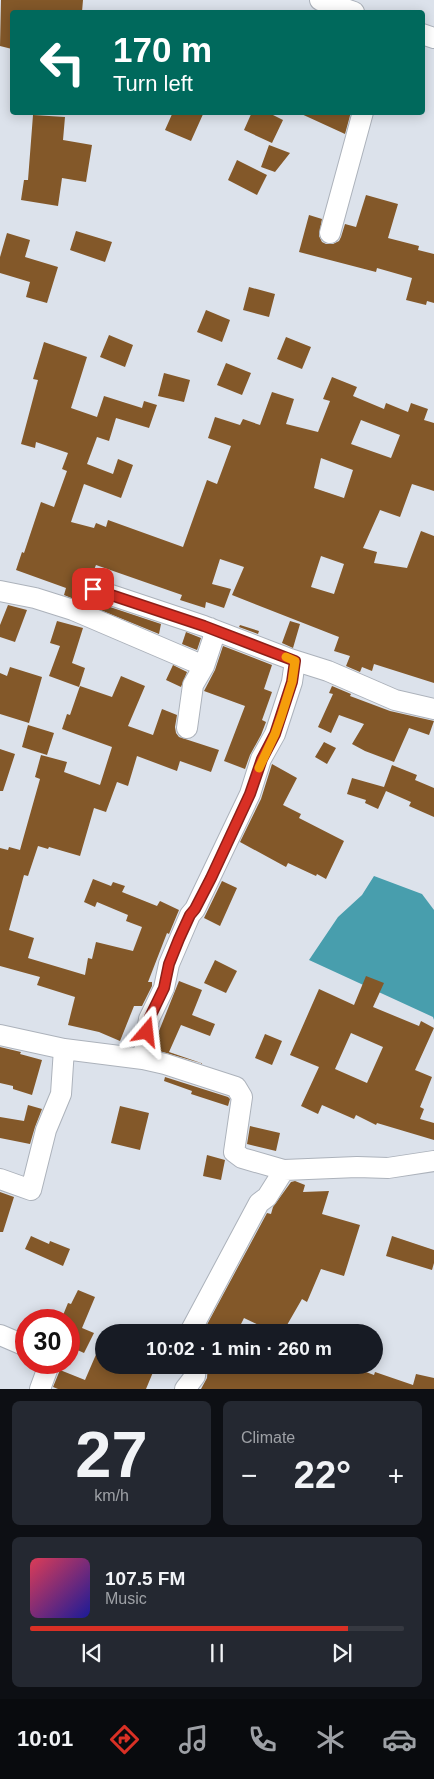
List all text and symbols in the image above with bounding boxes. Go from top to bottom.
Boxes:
icon: left [30,30,95,95]
text: 170 m [113,30,212,69]
text: Turn left [113,71,193,96]
pin [72,568,114,610]
icon: arrive [79,575,107,603]
position arrow [120,1005,172,1057]
speed limit sign: 30 [15,1309,80,1374]
text: 10:02 · 1 min · 260 m [146,1338,332,1359]
text: 27 [75,1418,148,1491]
text: Climate [241,1429,295,1446]
text: 22° [294,1454,351,1496]
text: − [241,1460,257,1491]
text: + [388,1460,404,1491]
text: km/h [94,1487,129,1504]
text: 107.5 FM [105,1568,185,1589]
text: Music [105,1590,147,1607]
icon: previous [78,1639,106,1667]
icon: pause [203,1639,231,1667]
icon: next [328,1639,356,1667]
icon: directions [107,1722,142,1757]
icon: music [176,1722,211,1757]
icon: phone [245,1722,280,1757]
icon: climate [313,1722,348,1757]
icon: car [382,1722,417,1757]
text: 10:01 [17,1726,73,1751]

